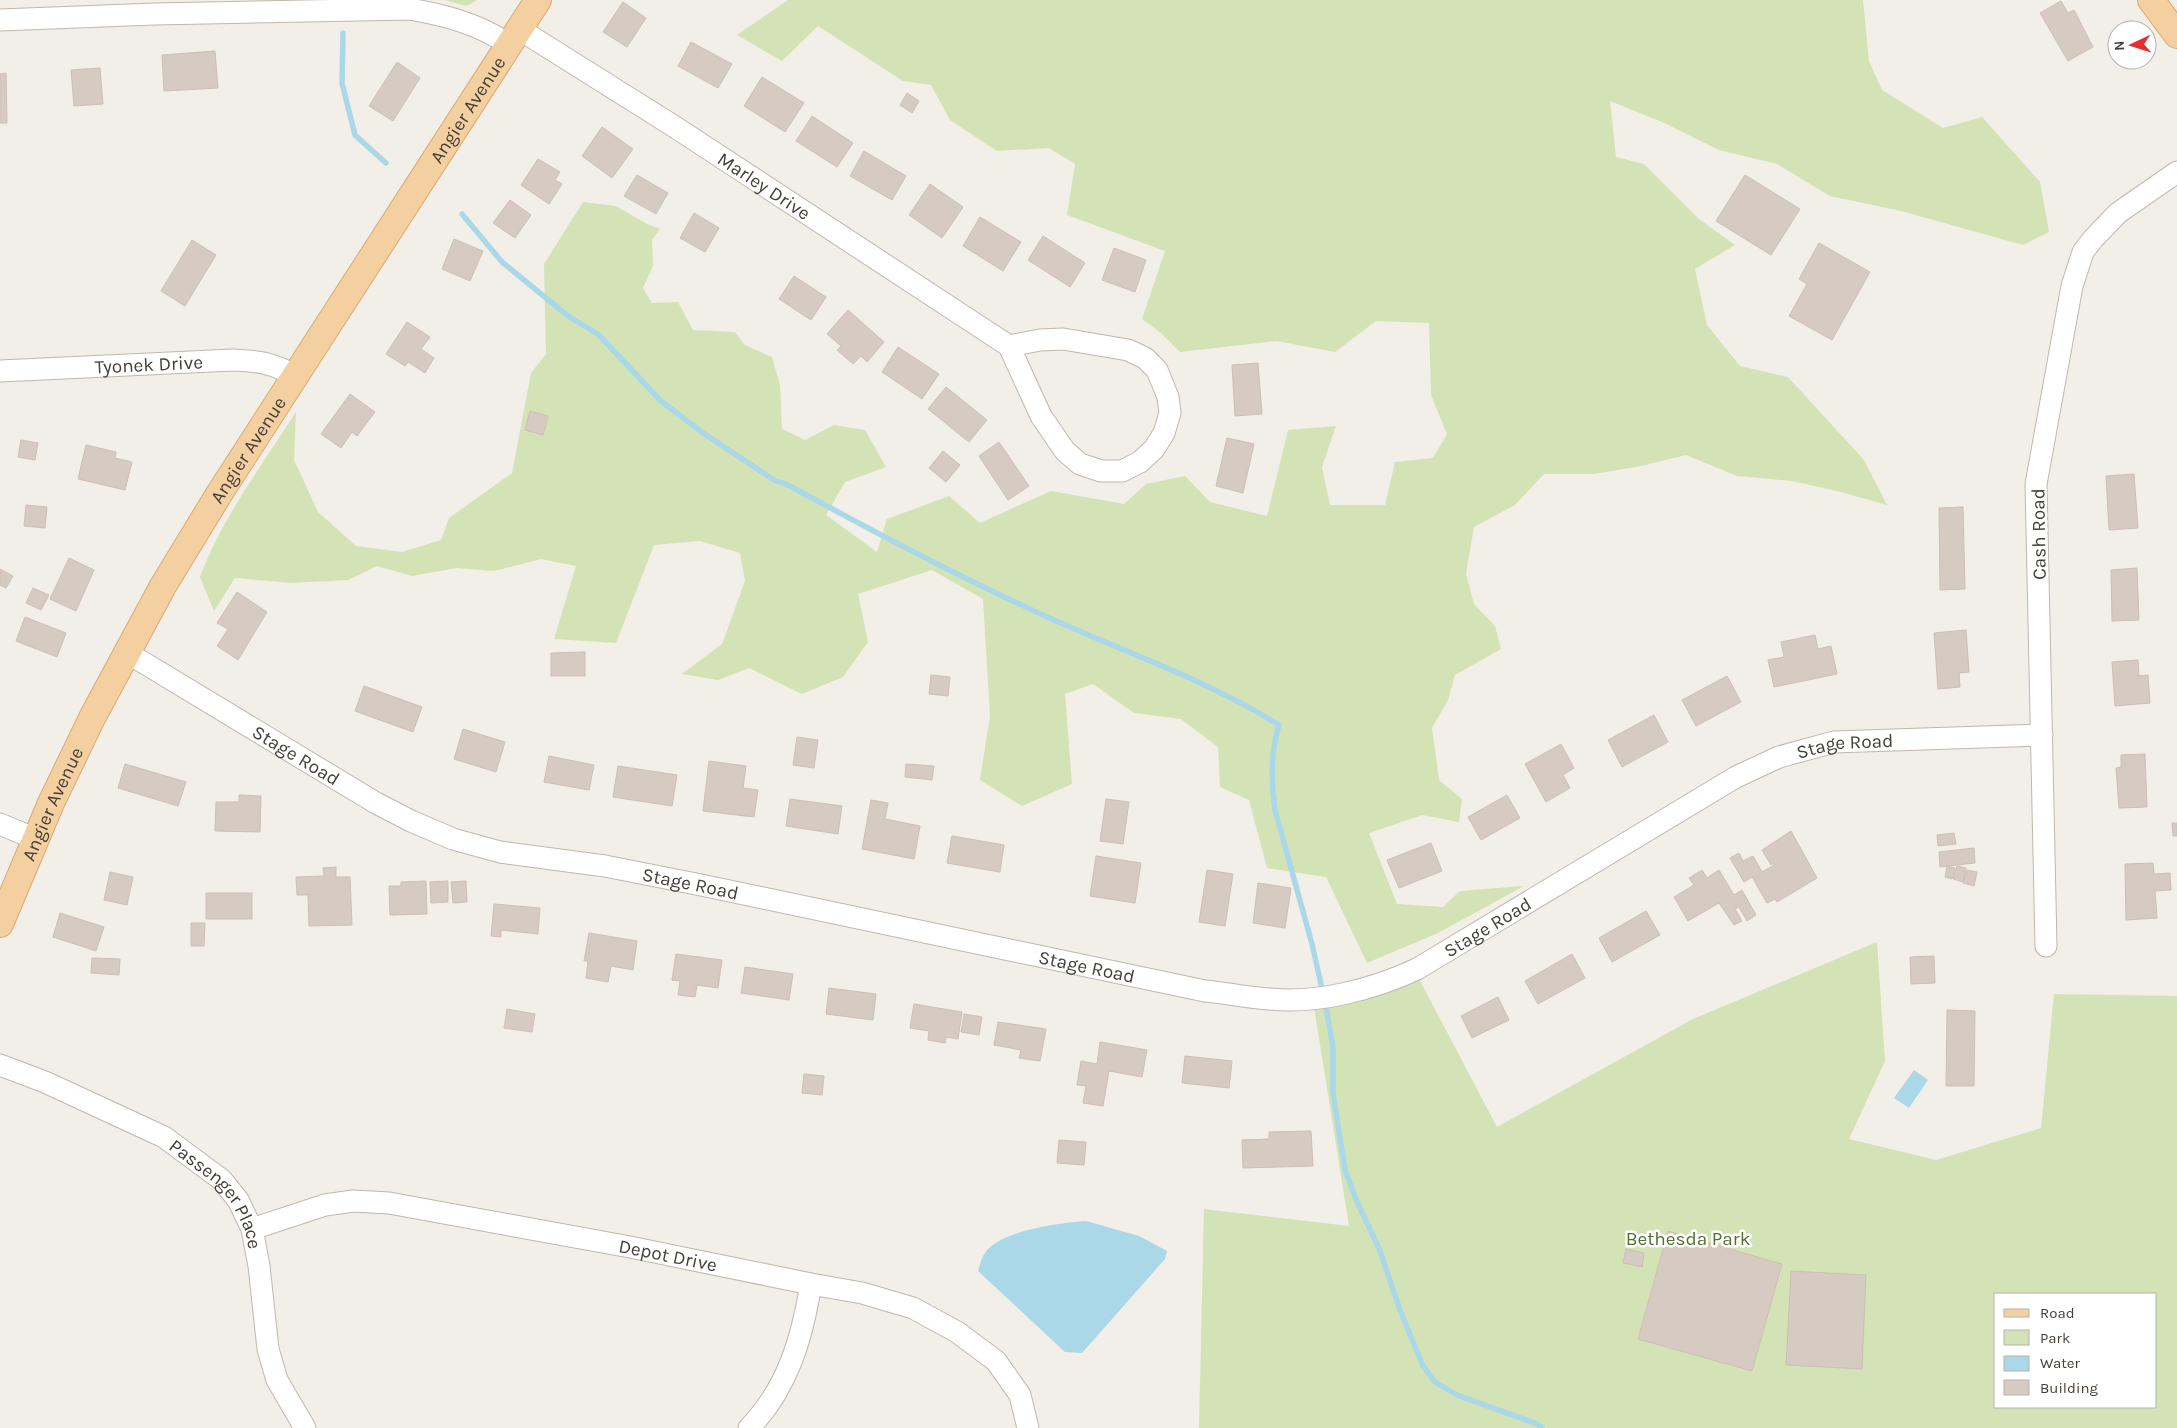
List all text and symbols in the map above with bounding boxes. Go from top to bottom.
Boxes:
north arrow [2107,20,2157,70]
text: N [2111,40,2128,51]
street label: Angier Avenue [426,53,511,167]
street label: Marley Drive [713,148,814,225]
street label: Tyonek Drive [94,351,203,379]
street label: Angier Avenue [206,393,291,508]
street label: Cash Road [2027,488,2051,580]
street label: Stage Road [248,721,343,790]
street label: Stage Road [1794,730,1894,764]
street label: Angier Avenue [18,744,88,864]
street label: Stage Road [640,864,741,905]
street label: Stage Road [1440,893,1535,962]
street label: Stage Road [1037,946,1137,988]
street label: Passenger Place [165,1135,266,1251]
park label: Bethesda Park [1626,1228,1751,1250]
street label: Depot Drive [617,1235,719,1277]
legend [1994,1293,2157,1408]
text: Road [2040,1304,2075,1322]
text: Park [2040,1329,2070,1347]
text: Water [2040,1354,2081,1372]
text: Building [2040,1379,2098,1397]

